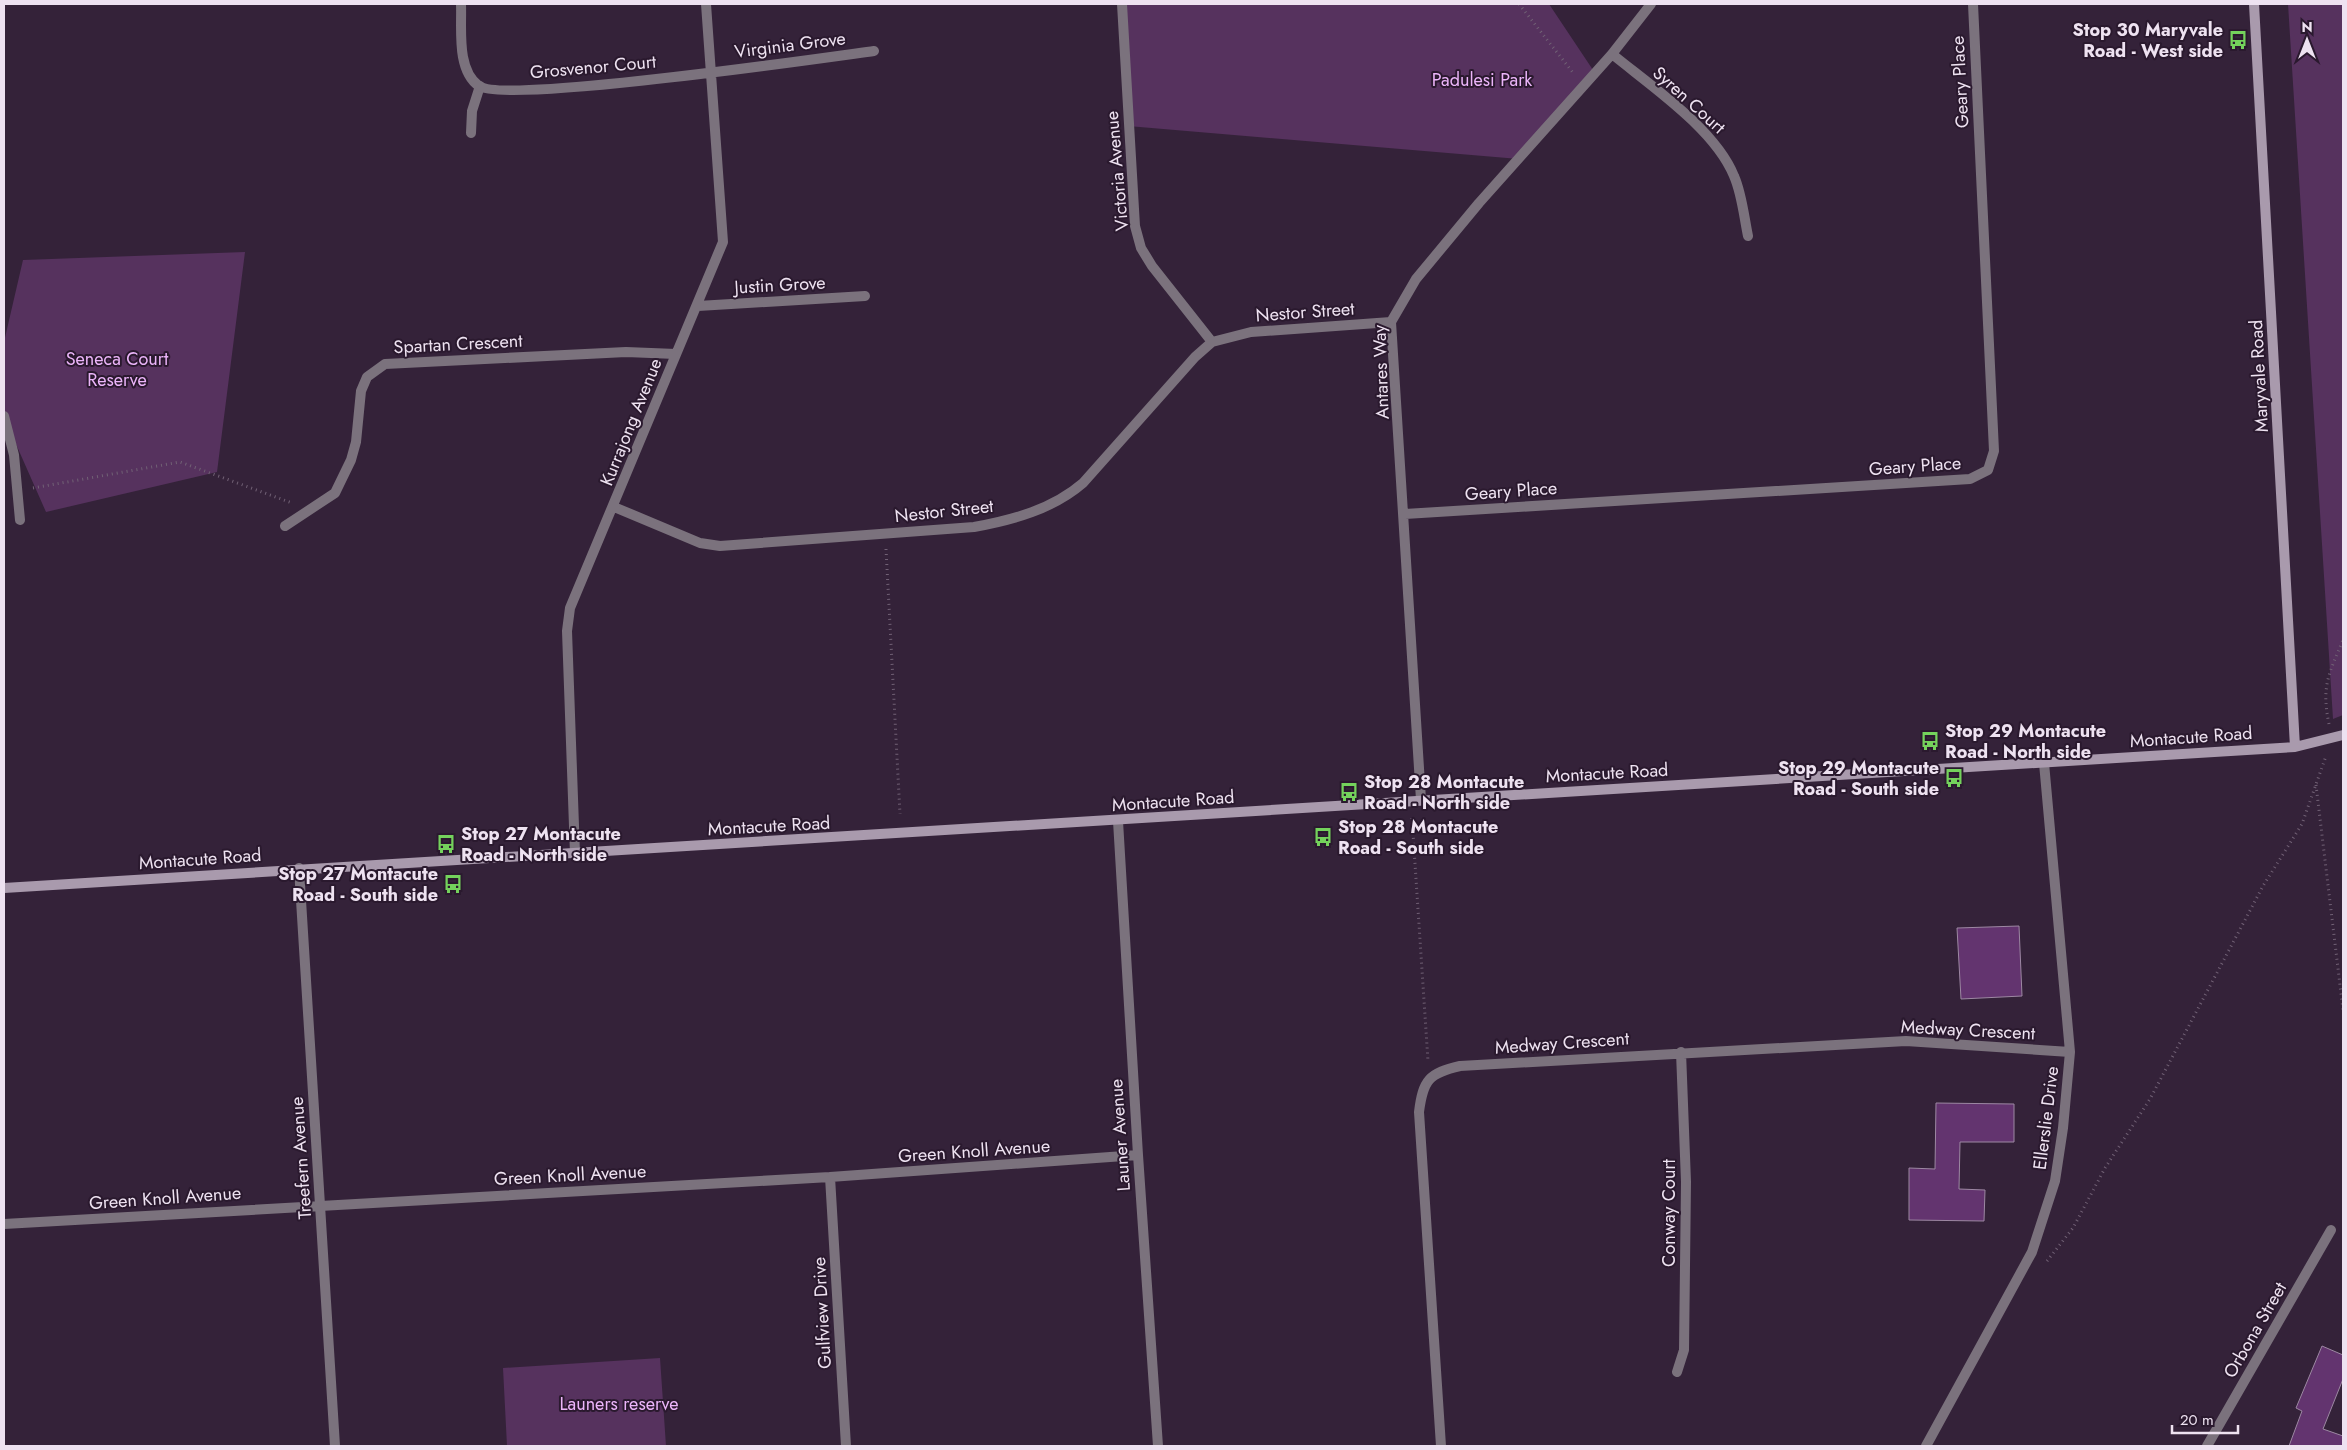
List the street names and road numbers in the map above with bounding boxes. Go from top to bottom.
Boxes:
street label: Virginia Grove [733,25,847,65]
street label: Geary Place [1945,35,1975,129]
street label: Grosvenor Court [529,48,658,85]
street label: Syren Court [1647,60,1732,140]
street label: Victoria Avenue [1099,110,1135,232]
street label: Justin Grove [732,270,826,300]
street label: Nestor Street [1255,296,1356,328]
street label: Maryvale Road [2243,319,2275,433]
street label: Antares Way [1366,324,1396,420]
street label: Spartan Crescent [393,328,524,360]
street label: Kurrajong Avenue [594,354,668,490]
street label: Geary Place [1868,450,1962,482]
street label: Geary Place [1464,475,1558,507]
street label: Nestor Street [893,493,995,529]
street label: Montacute Road [2129,720,2253,754]
street label: Montacute Road [1545,757,1669,789]
street label: Montacute Road [1111,784,1235,818]
street label: Montacute Road [707,810,831,842]
street label: Montacute Road [138,842,262,876]
street label: Medway Crescent [1900,1013,2037,1047]
street label: Medway Crescent [1494,1025,1631,1061]
street label: Ellerslie Drive [2027,1065,2065,1171]
street label: Launer Avenue [1103,1078,1137,1192]
street label: Treefern Avenue [284,1096,318,1220]
street label: Green Knoll Avenue [897,1133,1051,1169]
street label: Green Knoll Avenue [493,1158,647,1192]
street label: Conway Court [1656,1158,1682,1267]
street label: Green Knoll Avenue [88,1180,242,1216]
street label: Gulfview Drive [806,1256,838,1370]
street label: Orbona Street [2217,1277,2293,1383]

